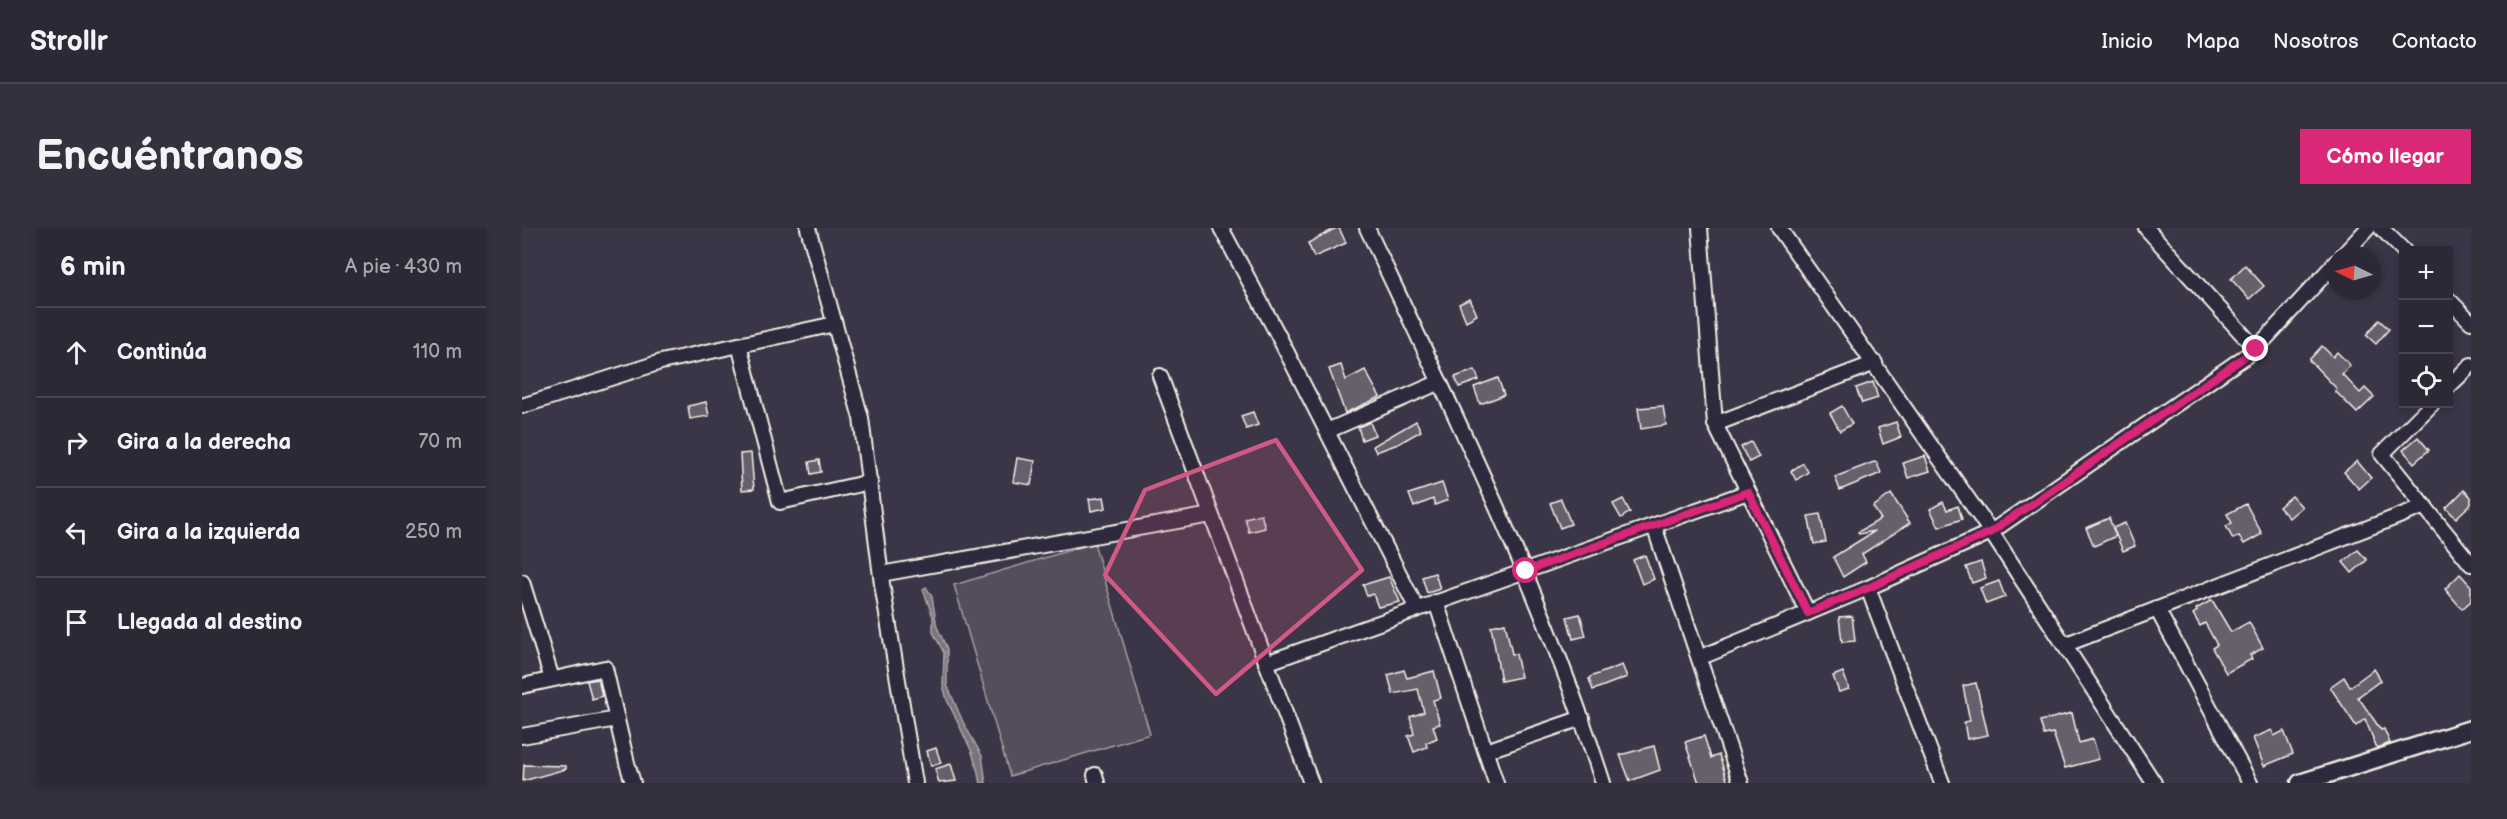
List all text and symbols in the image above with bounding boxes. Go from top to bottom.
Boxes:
text: Strollr [30,25,108,58]
text: Inicio [2102,29,2153,54]
text: Mapa [2186,29,2240,54]
text: Nosotros [2273,29,2359,54]
text: Contacto [2392,29,2477,54]
button: Cómo llegar [2300,129,2471,184]
text: Encuéntranos [36,131,304,182]
north arrow [2327,246,2381,300]
map controls [2399,246,2453,408]
button: + [2399,246,2453,300]
text: 6 min [60,252,126,283]
text: A pie · 430 m [345,255,462,279]
button: − [2399,300,2453,354]
route end [2242,335,2268,361]
icon: ahead [60,336,93,369]
text: Continúa [117,339,207,366]
text: 110 m [413,340,462,364]
button: locate [2399,354,2453,408]
icon: right [60,426,93,459]
text: Gira a la derecha [117,429,291,456]
text: 70 m [418,430,462,454]
icon: left [60,516,93,549]
text: Gira a la izquierda [117,519,301,546]
text: 250 m [405,520,462,544]
route start [1512,557,1538,583]
icon: arrive [60,606,93,639]
text: Llegada al destino [117,609,302,636]

